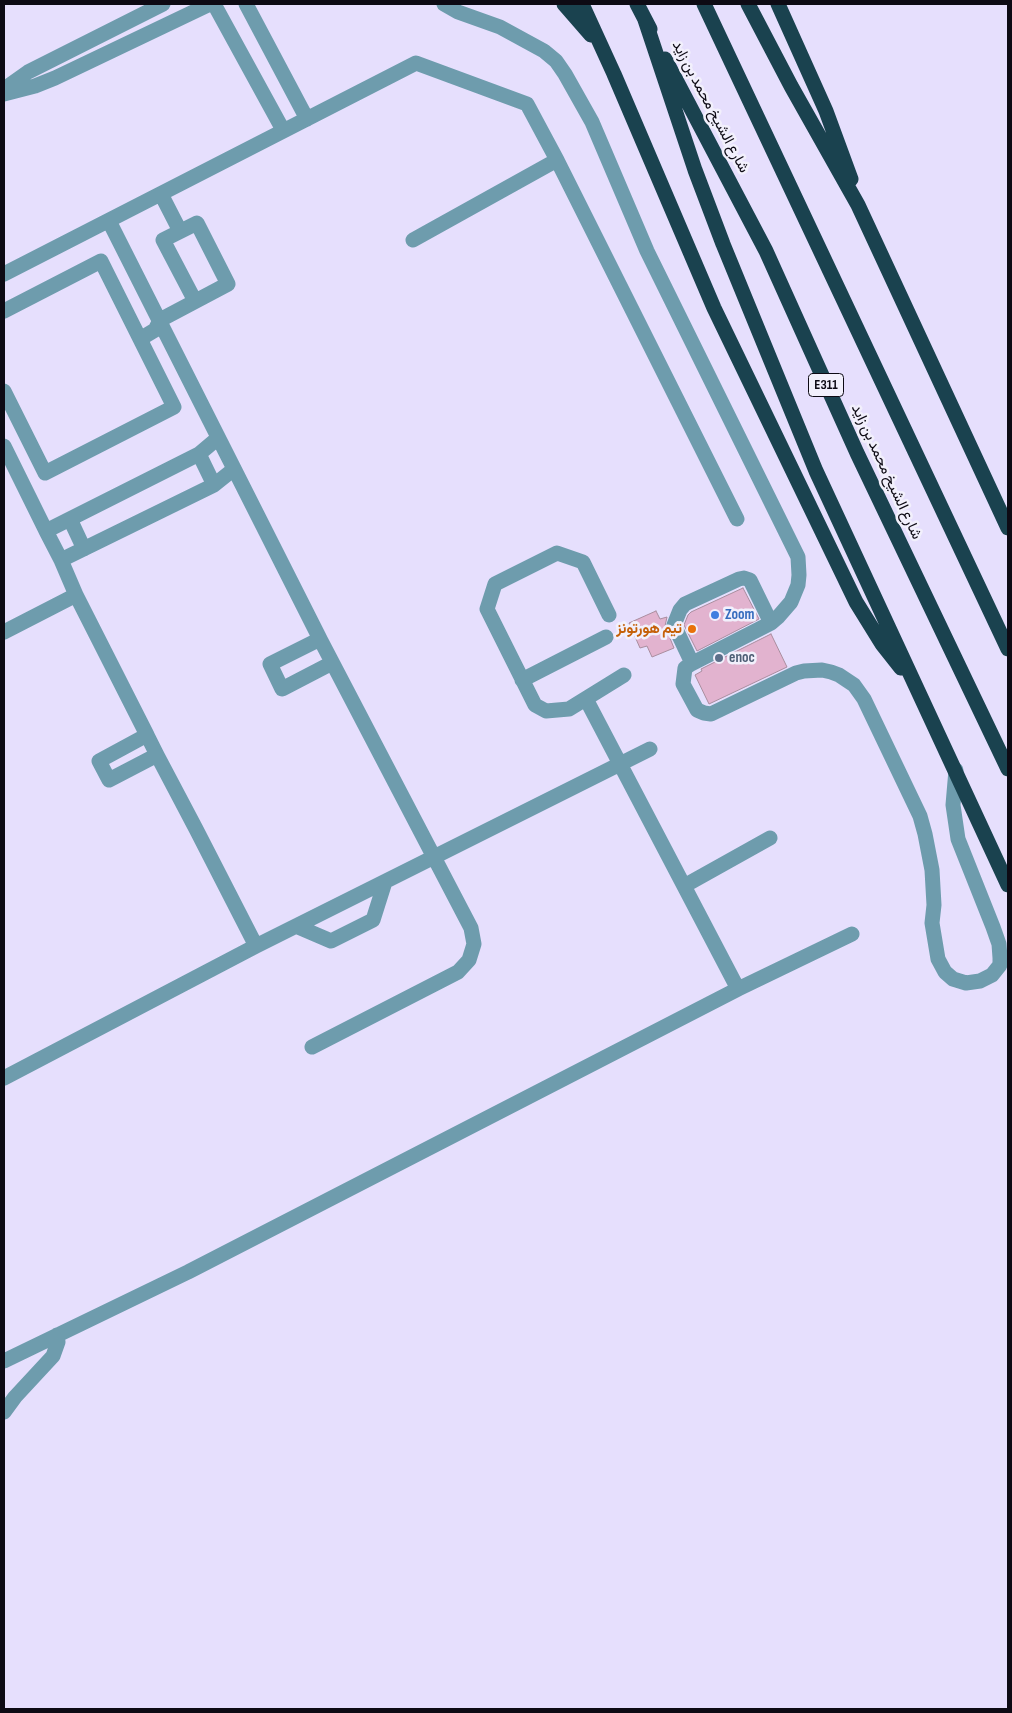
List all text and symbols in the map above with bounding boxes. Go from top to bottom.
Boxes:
street label: شارع الشيخ محمد بن زايد [668,38,752,176]
road number: E311 [808,374,844,396]
street label: شارع الشيخ محمد بن زايد [847,402,925,542]
place label: Zoom [725,606,754,624]
marker: Zoom [709,609,721,621]
place label: تيم هورتونز [616,620,682,638]
marker: تيم هورتونز [686,623,698,635]
place label: enoc [729,649,755,667]
marker: enoc [713,652,725,664]

